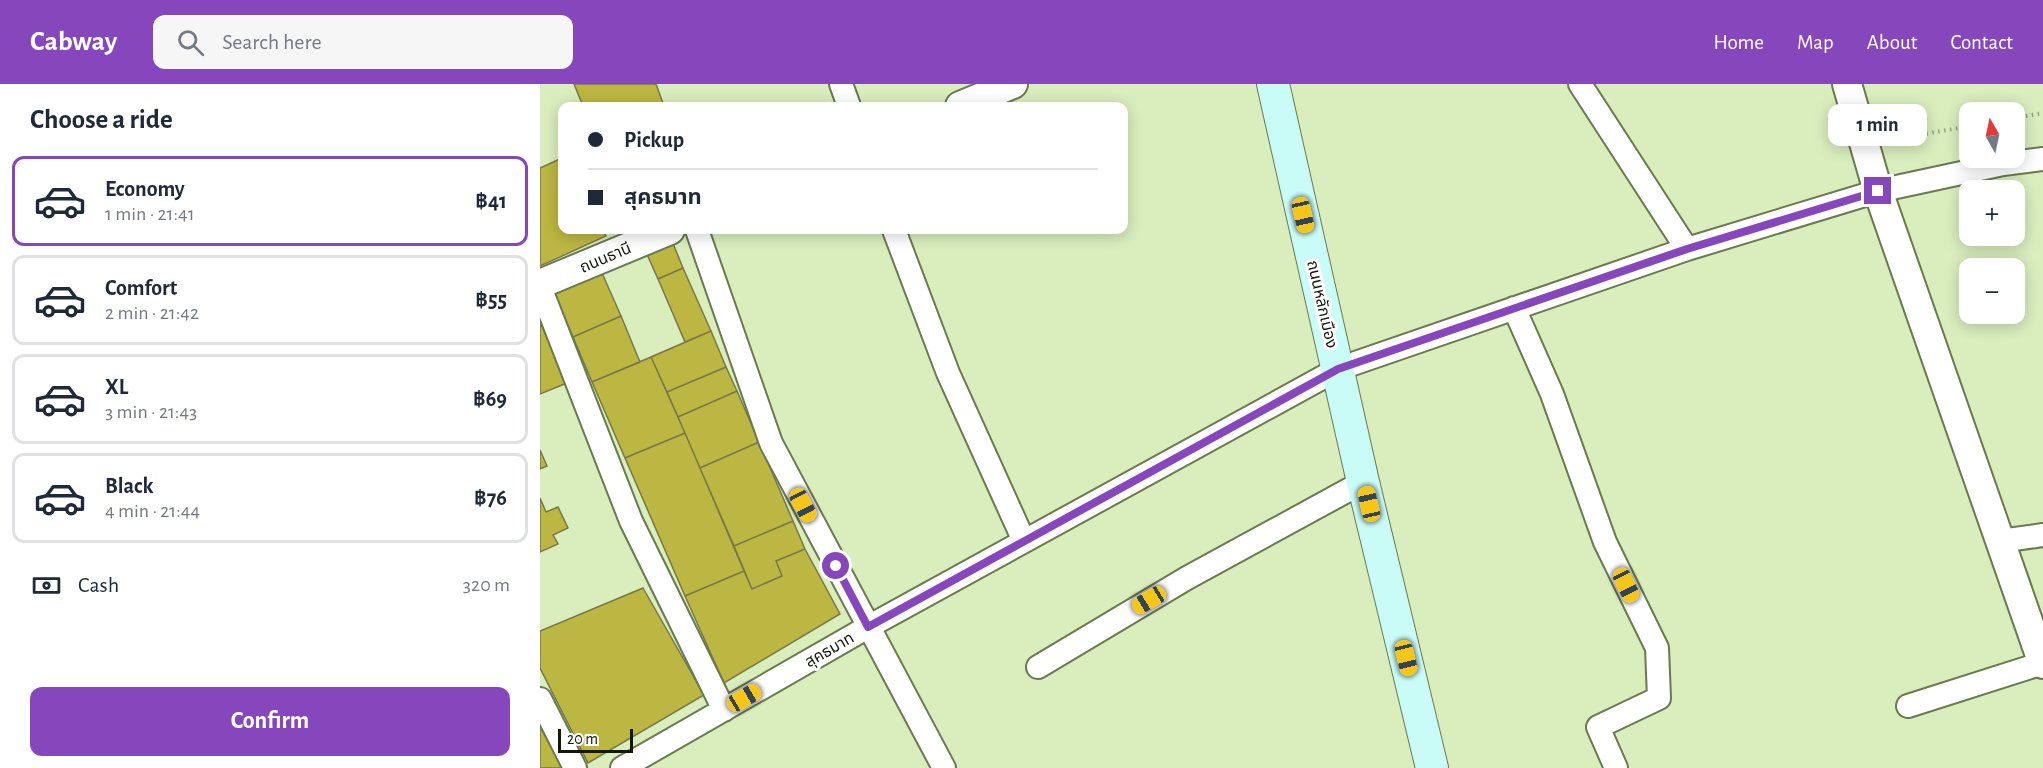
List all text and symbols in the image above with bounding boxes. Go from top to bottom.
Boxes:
search box [153,15,573,69]
icon: search [174,26,207,59]
text: Cabway [30,28,117,56]
text: Search here [222,31,322,53]
text: Home [1713,32,1764,53]
text: Map [1797,32,1834,53]
text: About [1867,32,1917,53]
text: Contact [1950,32,2013,53]
north arrow [1959,102,2025,168]
map controls [1959,102,2025,324]
callout: 1 min [1828,104,1928,146]
text: Choose a ride [30,106,173,133]
text: 1 min [1856,115,1899,135]
text: Pickup [624,129,684,151]
icon: car [33,174,87,228]
route end [1864,177,1891,204]
text: Economy [105,178,185,200]
button: + [1959,180,2025,246]
text: สุคธมาท [624,186,702,208]
text: ฿41 [475,190,507,212]
car [1290,195,1316,235]
text: 1 min · 21:41 [105,204,195,224]
street label: ถนนธานี [577,240,633,276]
button: − [1959,258,2025,324]
street label: ถนนหลักเมือง [1304,259,1340,350]
icon: car [33,273,87,327]
text: Comfort [105,277,177,299]
text: ฿55 [475,289,507,311]
text: 2 min · 21:42 [105,303,199,323]
icon: car [33,372,87,426]
text: XL [105,376,128,398]
text: ฿69 [473,388,507,410]
text: 3 min · 21:43 [105,402,197,422]
icon: car [33,471,87,525]
text: Black [105,475,153,497]
car [1356,484,1382,524]
car [787,485,819,525]
text: ฿76 [474,487,507,509]
text: 4 min · 21:44 [105,501,200,521]
route start [822,552,849,579]
car [1610,565,1642,605]
icon: cash [30,569,63,602]
text: Cash [78,574,119,596]
text: 320 m [463,575,510,595]
car [1129,583,1169,617]
street label: สุคธมาท [802,630,857,671]
car [1393,638,1419,678]
car [724,681,764,715]
button: Confirm [30,687,510,756]
scale bar [558,726,633,754]
text: 20 m [567,731,598,747]

